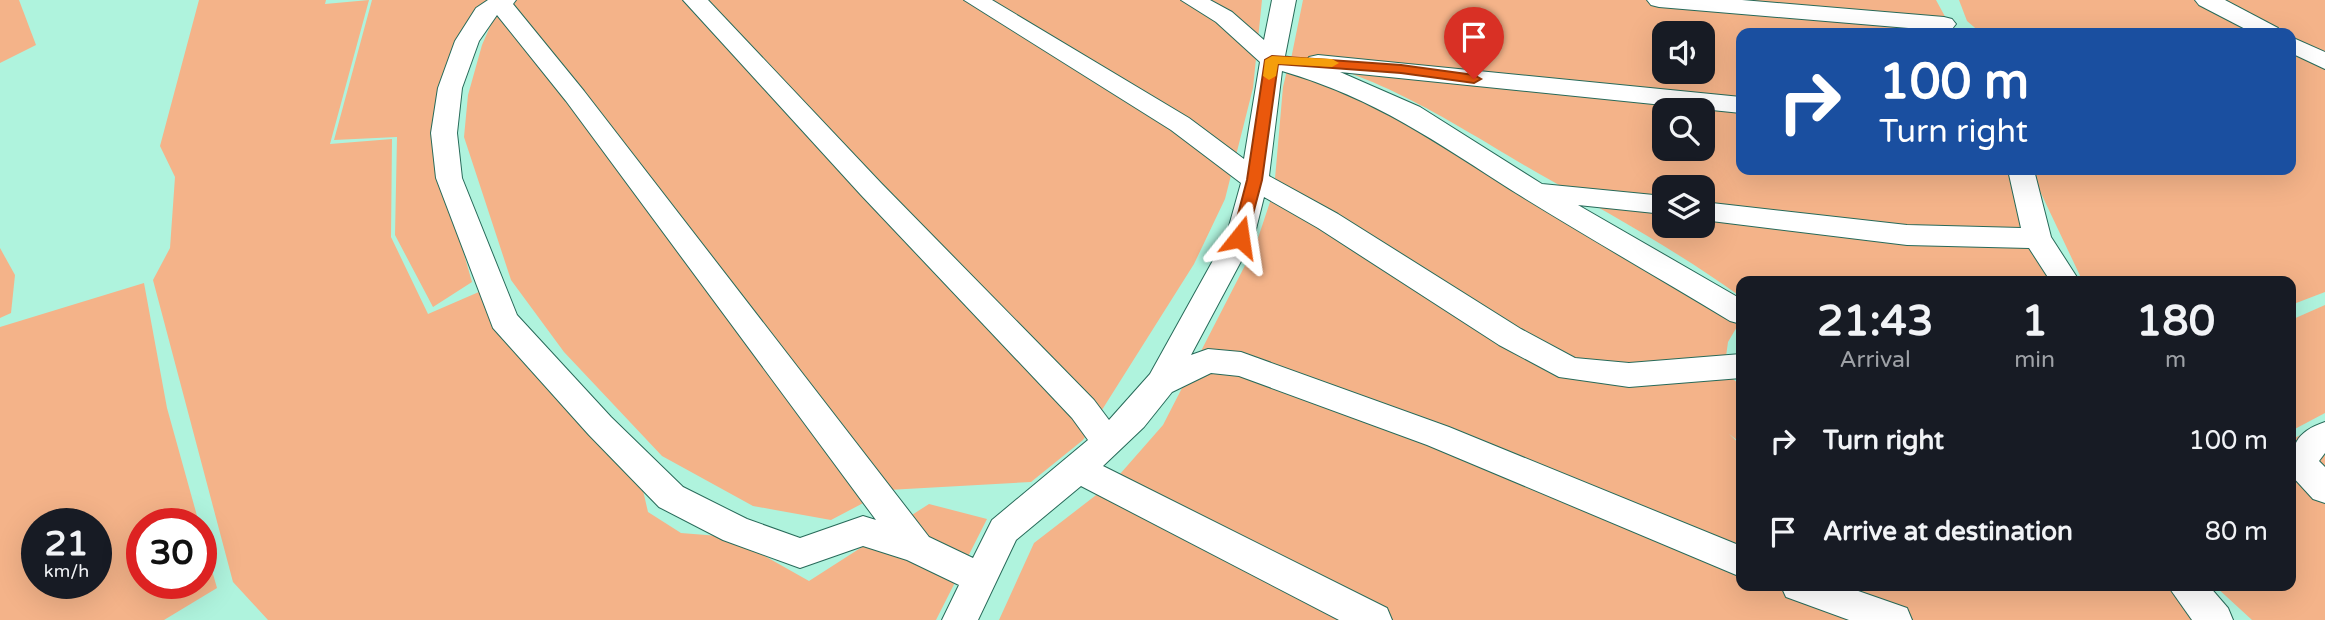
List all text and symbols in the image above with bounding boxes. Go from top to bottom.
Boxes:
pin [1444,7,1504,79]
icon: arrive [1455,18,1493,56]
map controls [1652,21,1715,238]
button: sound [1652,21,1715,84]
text: 100 m [1879,53,2029,112]
icon: right [1764,56,1855,147]
button: search [1652,98,1715,161]
text: Turn right [1879,113,2028,151]
button: layers [1652,175,1715,238]
position arrow [1203,200,1277,274]
text: 21:43 [1817,296,1933,347]
text: 1 [2021,296,2048,347]
text: 180 [2136,296,2215,347]
text: Arrival [1840,346,1911,374]
text: min [2014,346,2055,374]
text: m [2165,346,2186,374]
icon: right [1764,422,1802,460]
text: Turn right [1823,425,1944,456]
text: 100 m [2188,425,2268,456]
speed limit sign: 30 [126,508,217,599]
icon: arrive [1764,513,1802,551]
text: Arrive at destination [1823,516,2073,547]
text: 80 m [2205,516,2268,547]
text: 21 [45,523,88,565]
text: km/h [44,560,89,582]

